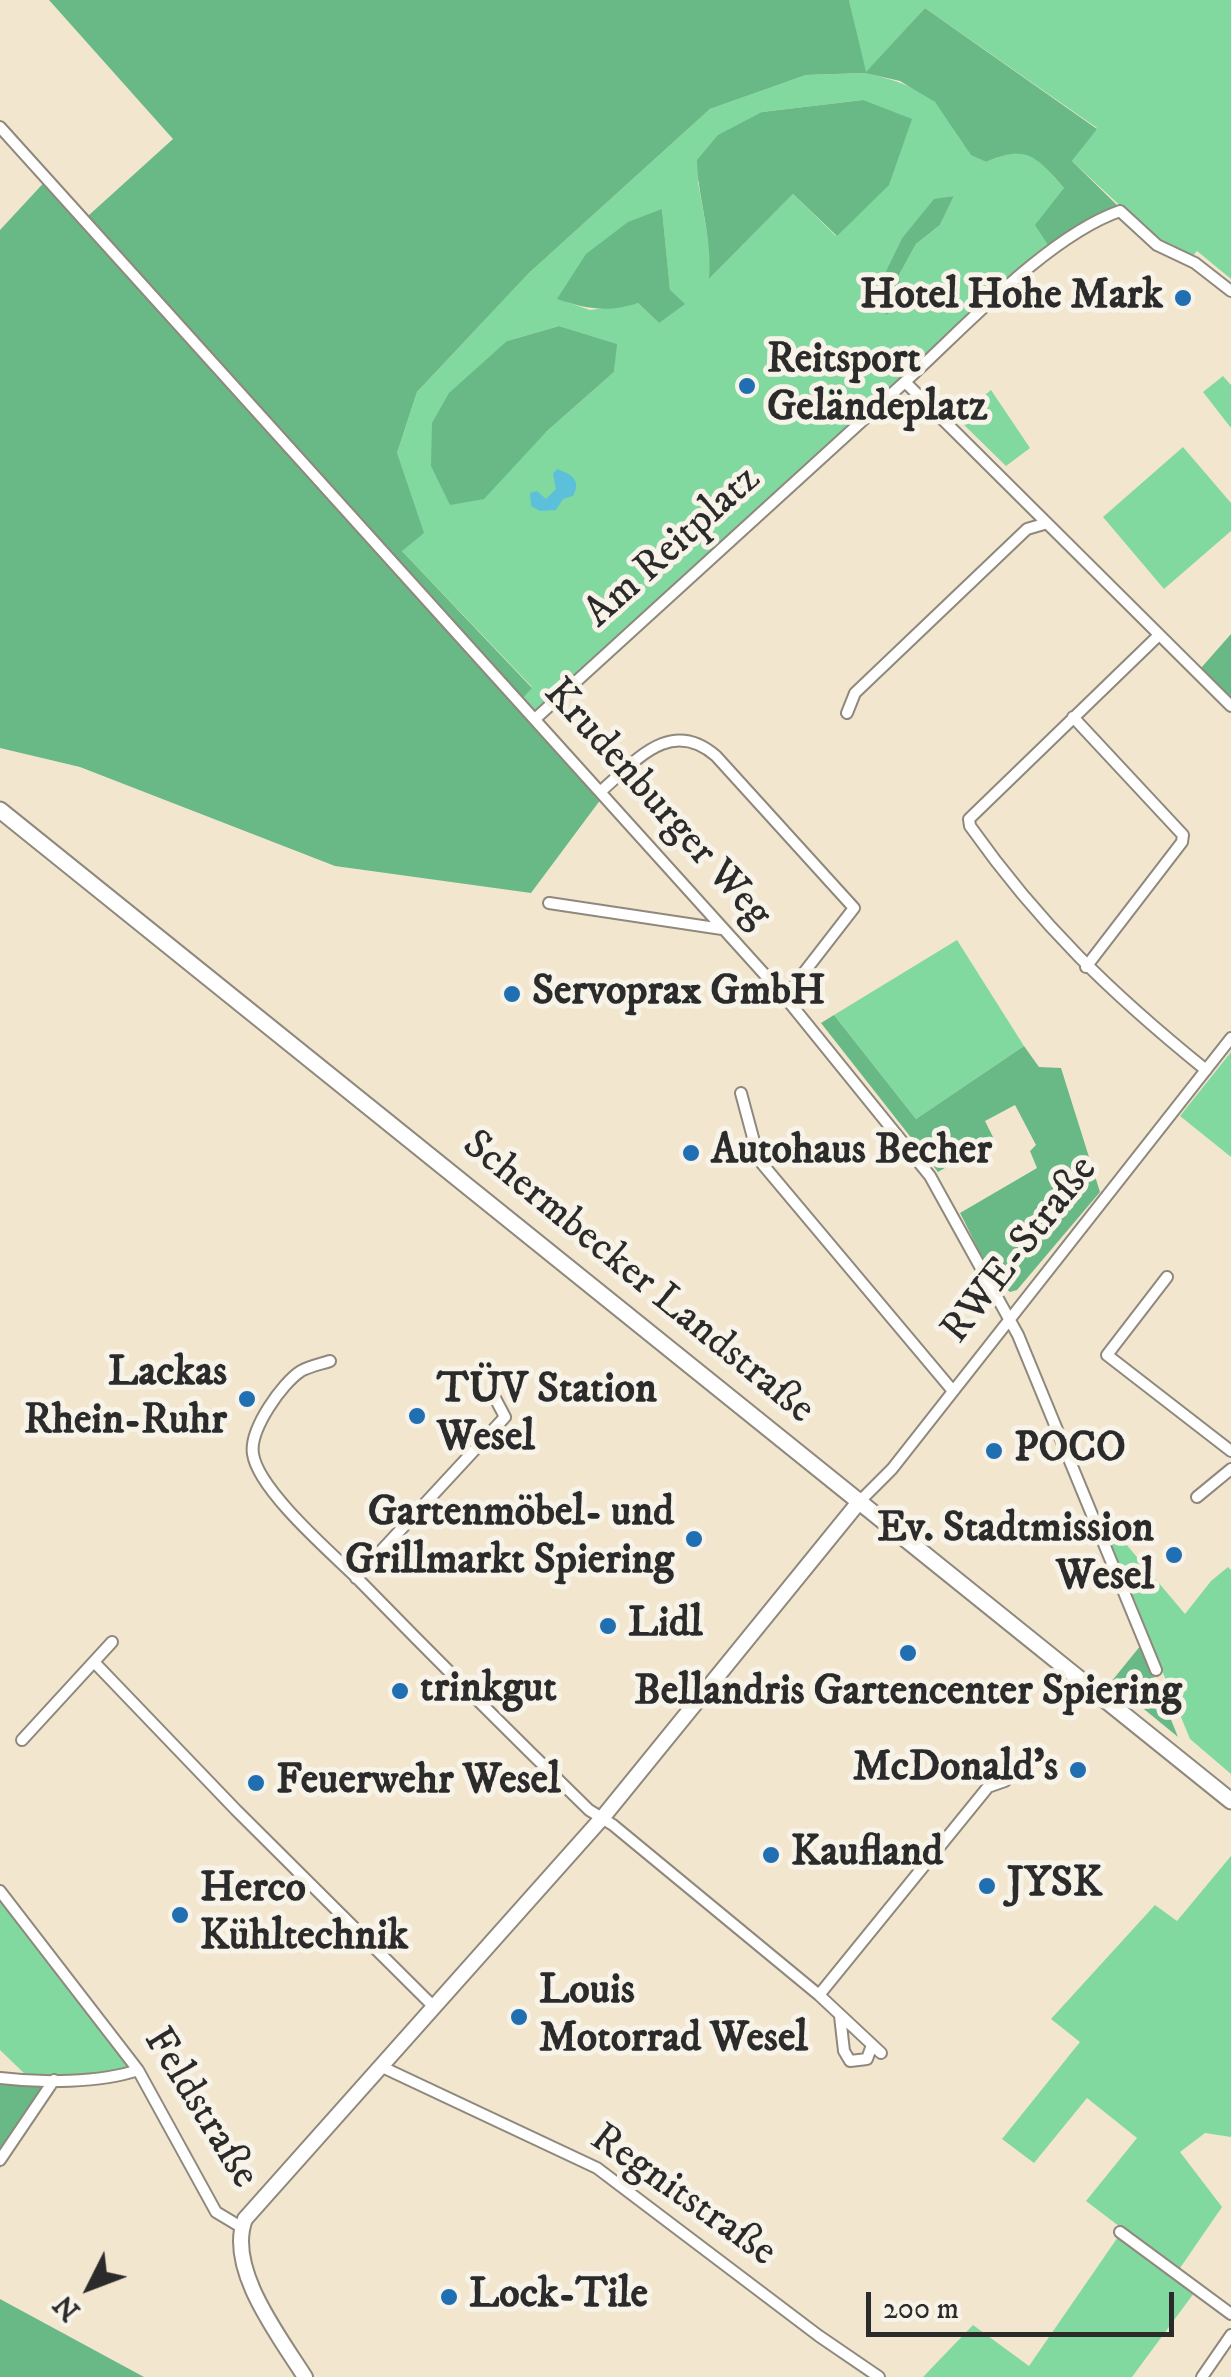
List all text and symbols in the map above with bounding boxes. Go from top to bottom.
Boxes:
place label: Hotel Hohe Mark [860,273,1163,323]
marker: Hotel Hohe Mark [1172,287,1194,309]
place label: Reitsport Geländeplatz [767,337,987,436]
marker: Reitsport Geländeplatz [736,375,758,397]
street label: Am Reitplatz [576,456,772,640]
street label: Krudenburger Weg [531,670,781,940]
place label: Servoprax GmbH [532,969,826,1019]
marker: Servoprax GmbH [501,983,523,1005]
street label: Schermbecker Landstraße [451,1121,823,1437]
place label: Autohaus Becher [711,1128,992,1178]
marker: Autohaus Becher [680,1142,702,1164]
street label: RWE-Straße [932,1147,1110,1355]
place label: Lackas Rhein-Ruhr [24,1350,227,1448]
place label: TÜV Station Wesel [437,1367,657,1465]
marker: Lackas Rhein-Ruhr [236,1388,258,1410]
marker: TÜV Station Wesel [406,1405,428,1427]
place label: POCO [1014,1426,1126,1476]
marker: POCO [983,1440,1005,1462]
place label: Gartenmöbel- und Grillmarkt Spiering [345,1490,674,1588]
place label: Ev. Stadtmission Wesel [877,1506,1154,1604]
marker: Gartenmöbel- und Grillmarkt Spiering [683,1528,705,1550]
marker: Ev. Stadtmission Wesel [1163,1544,1185,1566]
place label: Lidl [628,1601,703,1651]
marker: Lidl [597,1615,619,1637]
marker: Bellandris Gartencenter Spiering [897,1642,919,1664]
place label: trinkgut [420,1666,557,1716]
place label: Bellandris Gartencenter Spiering [634,1669,1182,1719]
marker: trinkgut [389,1680,411,1702]
place label: McDonald's [853,1745,1058,1795]
place label: Feuerwehr Wesel [276,1758,561,1808]
marker: McDonald's [1067,1759,1089,1781]
marker: Feuerwehr Wesel [245,1772,267,1794]
place label: Kaufland [791,1830,943,1880]
marker: Kaufland [760,1844,782,1866]
place label: JYSK [1007,1861,1102,1911]
place label: Herco Kühltechnik [200,1866,408,1964]
marker: JYSK [976,1875,998,1897]
marker: Herco Kühltechnik [169,1904,191,1926]
place label: Louis Motorrad Wesel [539,1968,808,2066]
marker: Louis Motorrad Wesel [508,2006,530,2028]
street label: Feldstraße [130,2020,268,2198]
street label: Regnitstraße [579,2115,785,2279]
north arrow [40,2237,140,2337]
place label: Lock-Tile [469,2272,648,2322]
scale bar [871,2272,1178,2334]
marker: Lock-Tile [438,2286,460,2308]
text: N [47,2287,88,2328]
text: 200 m [883,2291,959,2328]

